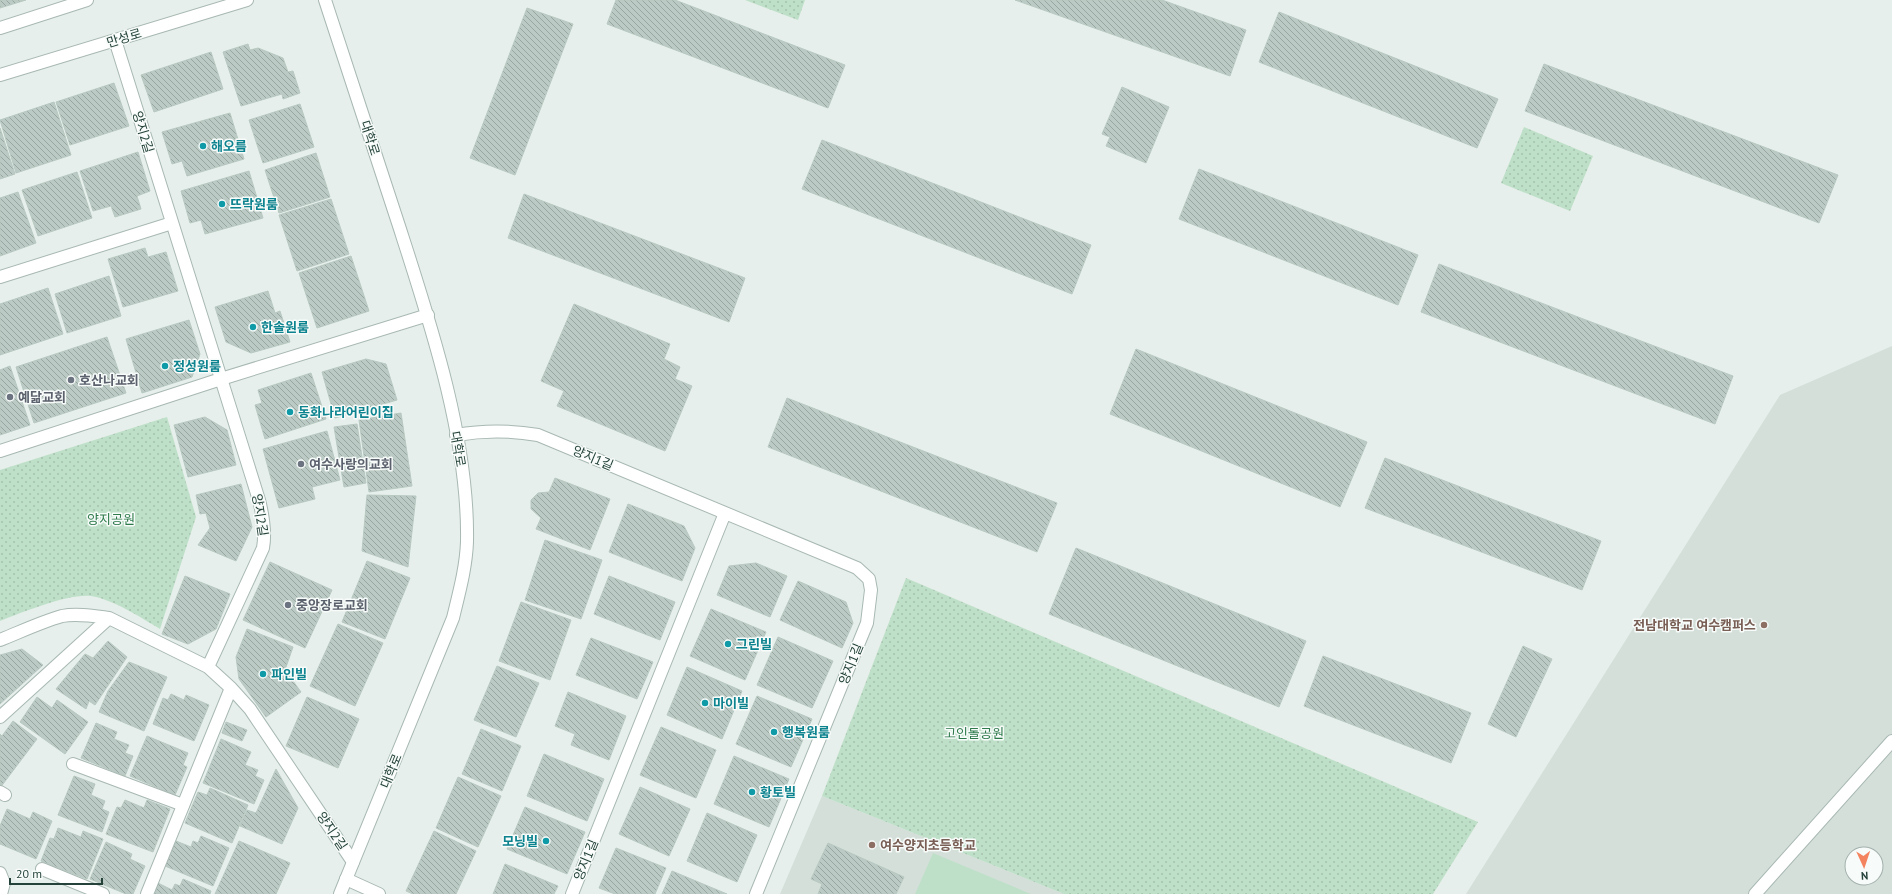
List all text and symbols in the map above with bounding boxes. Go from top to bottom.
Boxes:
street label: 만성로 [104,25,144,51]
street label: 양지2길 [129,109,157,155]
street label: 대학로 [356,118,384,158]
place label: 해오름 [211,138,247,155]
marker: 해오름 [198,141,208,151]
place label: 뜨락원룸 [230,196,278,213]
marker: 뜨락원룸 [217,199,227,209]
place label: 한솔원룸 [261,319,309,336]
marker: 한솔원룸 [248,322,258,332]
place label: 정성원룸 [173,358,221,375]
marker: 정성원룸 [160,361,170,371]
place label: 호산나교회 [79,372,139,389]
marker: 호산나교회 [66,375,76,385]
place label: 예닮교회 [18,389,66,406]
marker: 예닮교회 [5,392,15,402]
place label: 동화나라어린이집 [298,404,394,421]
marker: 동화나라어린이집 [285,407,295,417]
street label: 대학로 [447,430,469,468]
street label: 양지1길 [570,442,616,474]
place label: 여수사랑의교회 [309,456,393,473]
marker: 여수사랑의교회 [296,459,306,469]
street label: 양지2길 [248,492,272,538]
park label: 양지공원 [87,511,135,528]
place label: 중앙장로교회 [296,597,368,614]
marker: 중앙장로교회 [283,600,293,610]
place label: 전남대학교 여수캠퍼스 [1633,617,1756,634]
marker: 전남대학교 여수캠퍼스 [1759,620,1769,630]
place label: 그린빌 [736,636,772,653]
marker: 그린빌 [723,639,733,649]
street label: 양지1길 [835,641,867,687]
place label: 파인빌 [271,666,307,683]
marker: 파인빌 [258,669,268,679]
place label: 마이빌 [713,695,749,712]
marker: 마이빌 [700,698,710,708]
place label: 행복원룸 [782,724,830,741]
park label: 고인돌공원 [944,725,1004,742]
marker: 행복원룸 [769,727,779,737]
street label: 대학로 [376,751,406,791]
place label: 황토빌 [760,784,796,801]
marker: 황토빌 [747,787,757,797]
street label: 양지2길 [313,808,351,854]
place label: 모닝빌 [502,833,538,850]
marker: 모닝빌 [541,836,551,846]
street label: 양지1길 [570,837,602,883]
place label: 여수양지초등학교 [880,837,976,854]
marker: 여수양지초등학교 [867,840,877,850]
north arrow [1844,846,1884,886]
scale bar [10,860,102,886]
text: 20 m [16,866,42,881]
text: N [1861,869,1869,883]

